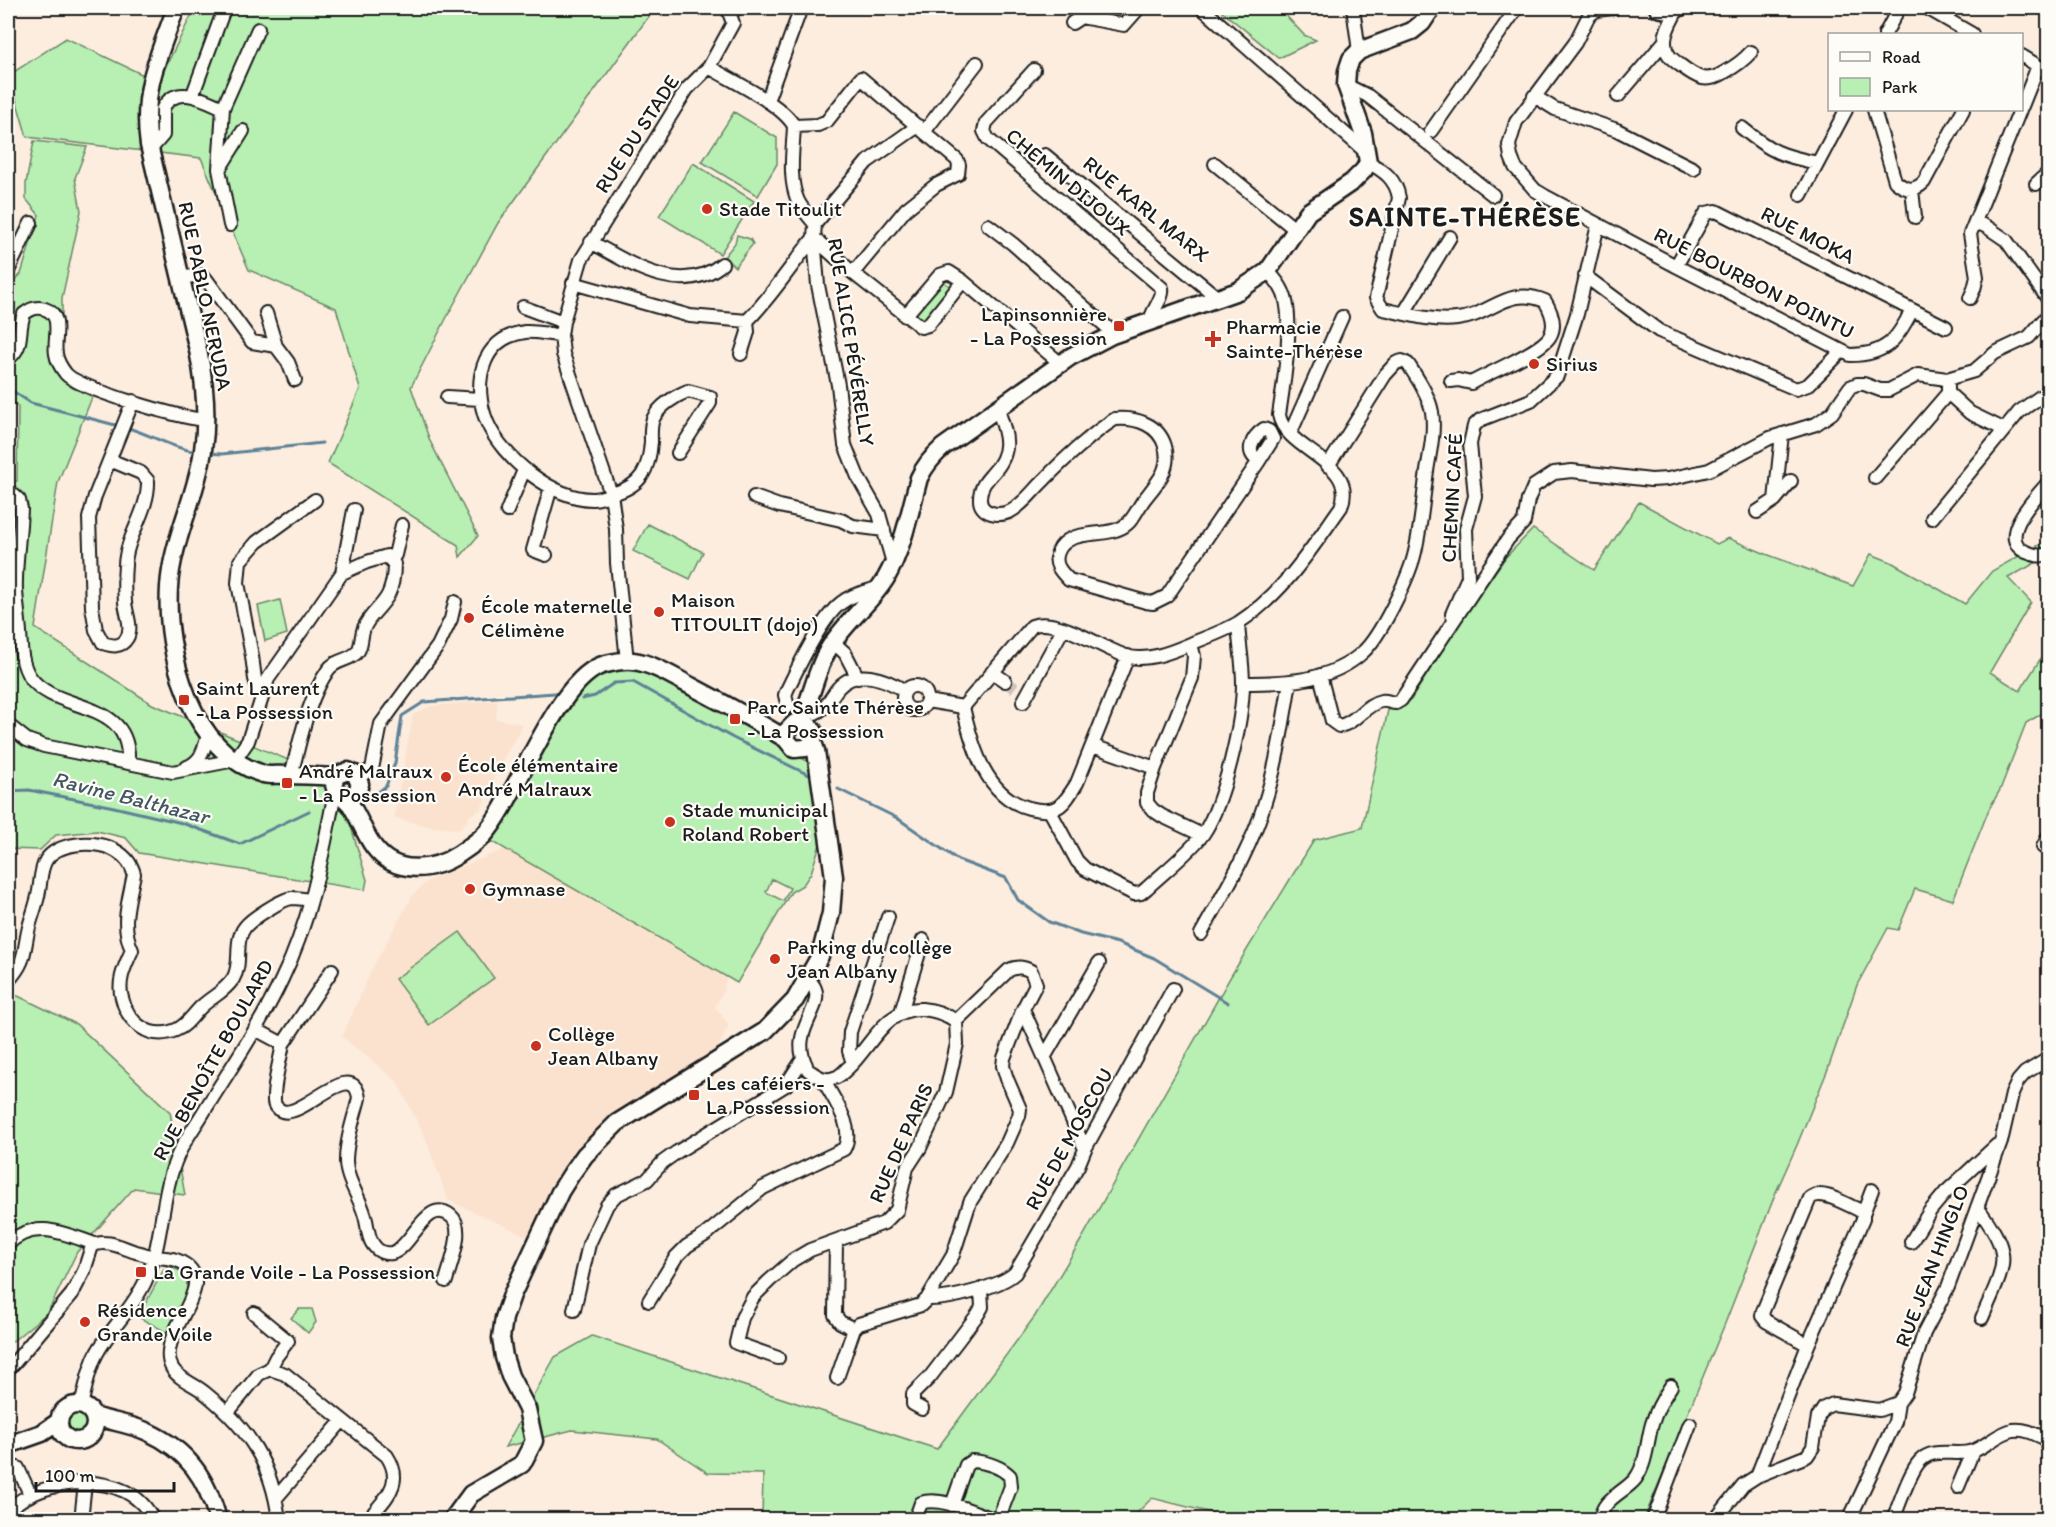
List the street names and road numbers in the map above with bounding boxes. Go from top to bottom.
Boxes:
street label: RUE DU STADE [589,70,684,198]
street label: CHEMIN DIJOUX [1001,122,1136,241]
street label: RUE KARL MARX [1078,150,1215,267]
street label: RUE PABLO NERUDA [173,199,238,393]
street label: RUE MOKA [1757,200,1860,269]
street label: RUE BOURBON POINTU [1650,221,1858,344]
street label: RUE ALICE PÉVÉRELLY [823,236,880,448]
street label: CHEMIN CAFÉ [1436,433,1467,563]
street label: RUE BENOÎTE BOULARD [147,955,278,1165]
street label: RUE DE MOSCOU [1019,1063,1118,1214]
street label: RUE DE PARIS [863,1079,938,1207]
street label: RUE JEAN HINGLO [1889,1181,1974,1350]

